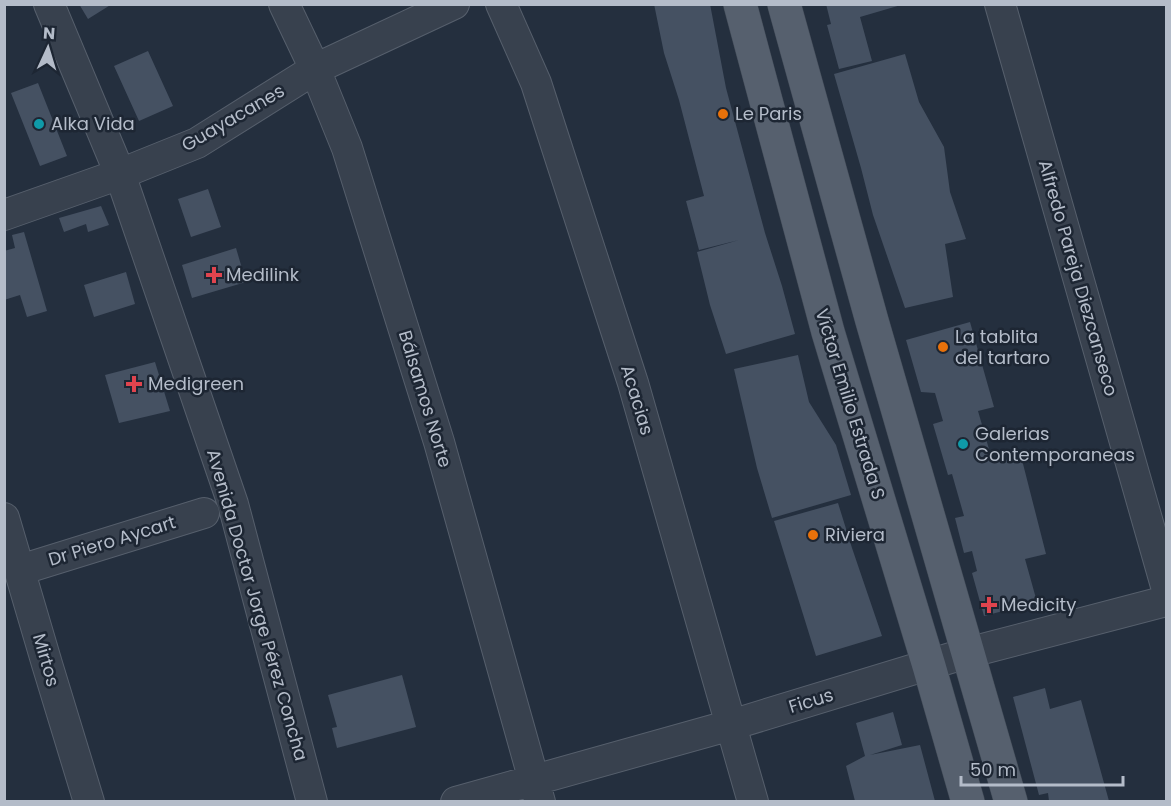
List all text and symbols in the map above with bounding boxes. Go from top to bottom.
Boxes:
north arrow [18,18,78,78]
text: N [42,22,56,45]
street label: Guayacanes [177,78,289,157]
place label: Le Paris [735,101,802,126]
marker: Le Paris [716,107,730,121]
place label: Alka Vida [51,111,135,136]
marker: Alka Vida [32,117,46,131]
street label: Alfredo Pareja Diezcanseco [1033,157,1124,399]
place label: Medilink [226,262,300,287]
marker: Medilink [207,268,221,282]
street label: Víctor Emilio Estrada S [810,305,891,502]
place label: La tablita del tartaro [955,324,1050,370]
street label: Bálsamos Norte [393,327,458,470]
marker: La tablita del tartaro [936,340,950,354]
street label: Acacias [615,362,660,438]
place label: Medigreen [148,371,244,396]
marker: Medigreen [125,375,143,393]
place label: Galerias Contemporaneas [975,421,1135,467]
marker: Galerias Contemporaneas [956,437,970,451]
street label: Avenida Doctor Jorge Pérez Concha [201,446,314,764]
street label: Dr Piero Aycart [45,509,179,572]
place label: Riviera [825,522,885,547]
marker: Riviera [806,528,820,542]
place label: Medicity [1001,592,1076,617]
marker: Medicity [982,598,996,612]
street label: Mirtos [27,630,66,689]
street label: Ficus [786,682,836,719]
scale bar [961,749,1123,787]
text: 50 m [970,757,1016,782]

